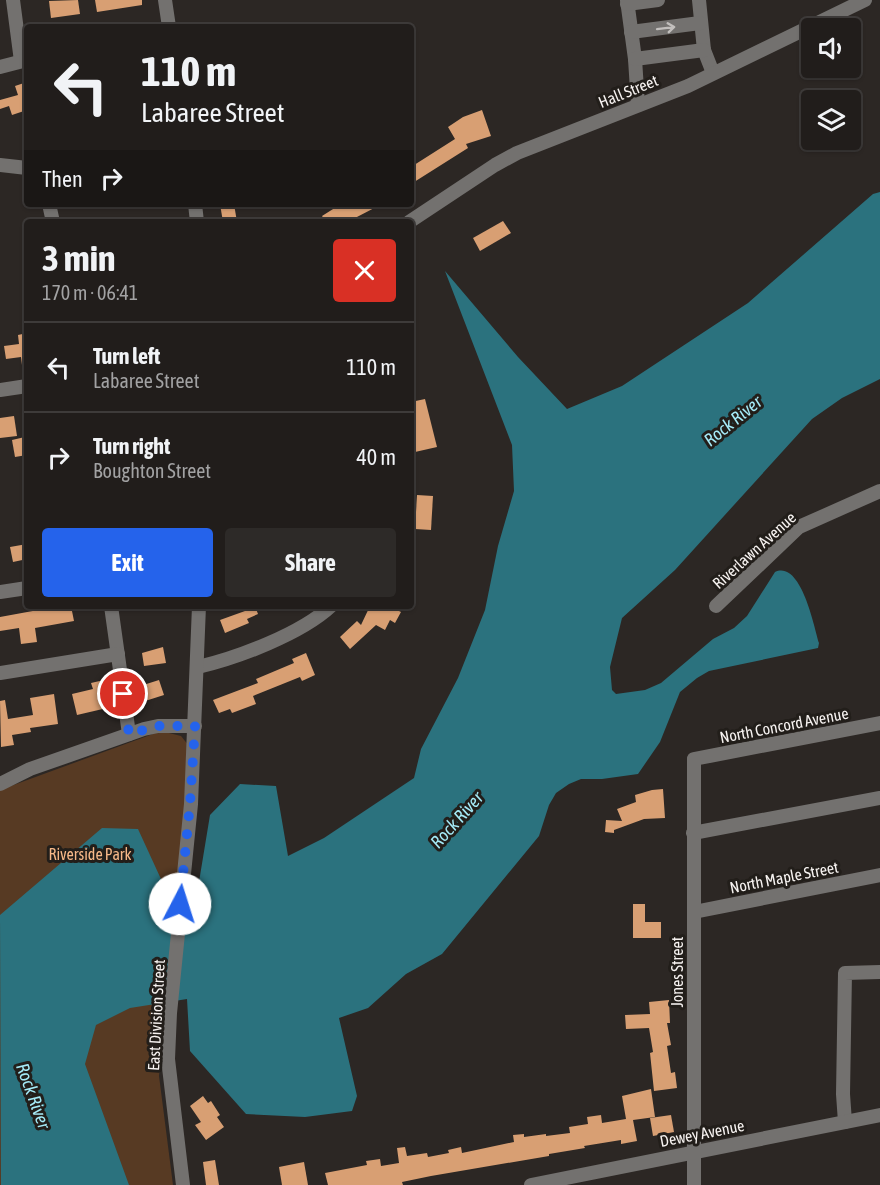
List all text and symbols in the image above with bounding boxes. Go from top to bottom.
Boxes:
map controls [801,18,861,150]
button: sound [801,18,861,78]
one-way arrow [655,22,675,33]
text: 110 m [141,47,236,95]
icon: left [42,48,120,126]
street label: Hall Street [596,71,661,111]
button: layers [801,90,861,150]
text: Labaree Street [141,97,285,128]
icon: right [95,162,128,195]
text: Then [42,166,83,192]
text: 3 min [42,237,116,279]
button: close [333,239,396,302]
text: 170 m · 06:41 [42,281,138,304]
text: Turn left [93,343,160,369]
icon: left [42,351,75,384]
text: 110 m [346,354,396,380]
text: Labaree Street [93,369,199,392]
water label: Rock River [700,391,766,450]
text: Turn right [93,433,170,459]
icon: right [42,441,75,474]
text: 40 m [356,444,396,470]
text: Boughton Street [93,459,211,482]
street label: Riverlawn Avenue [709,508,799,592]
button: Exit [42,528,213,597]
button: Share [225,528,396,597]
pin [97,668,148,719]
icon: arrive [106,677,139,710]
street label: North Concord Avenue [718,704,850,746]
water label: Rock River [426,787,488,852]
park label: Riverside Park [48,845,132,863]
street label: North Maple Street [728,858,841,897]
position arrow [148,872,212,936]
street label: Jones Street [668,936,686,1007]
street label: East Division Street [144,958,168,1071]
water label: Rock River [12,1060,55,1132]
street label: Dewey Avenue [658,1116,746,1151]

